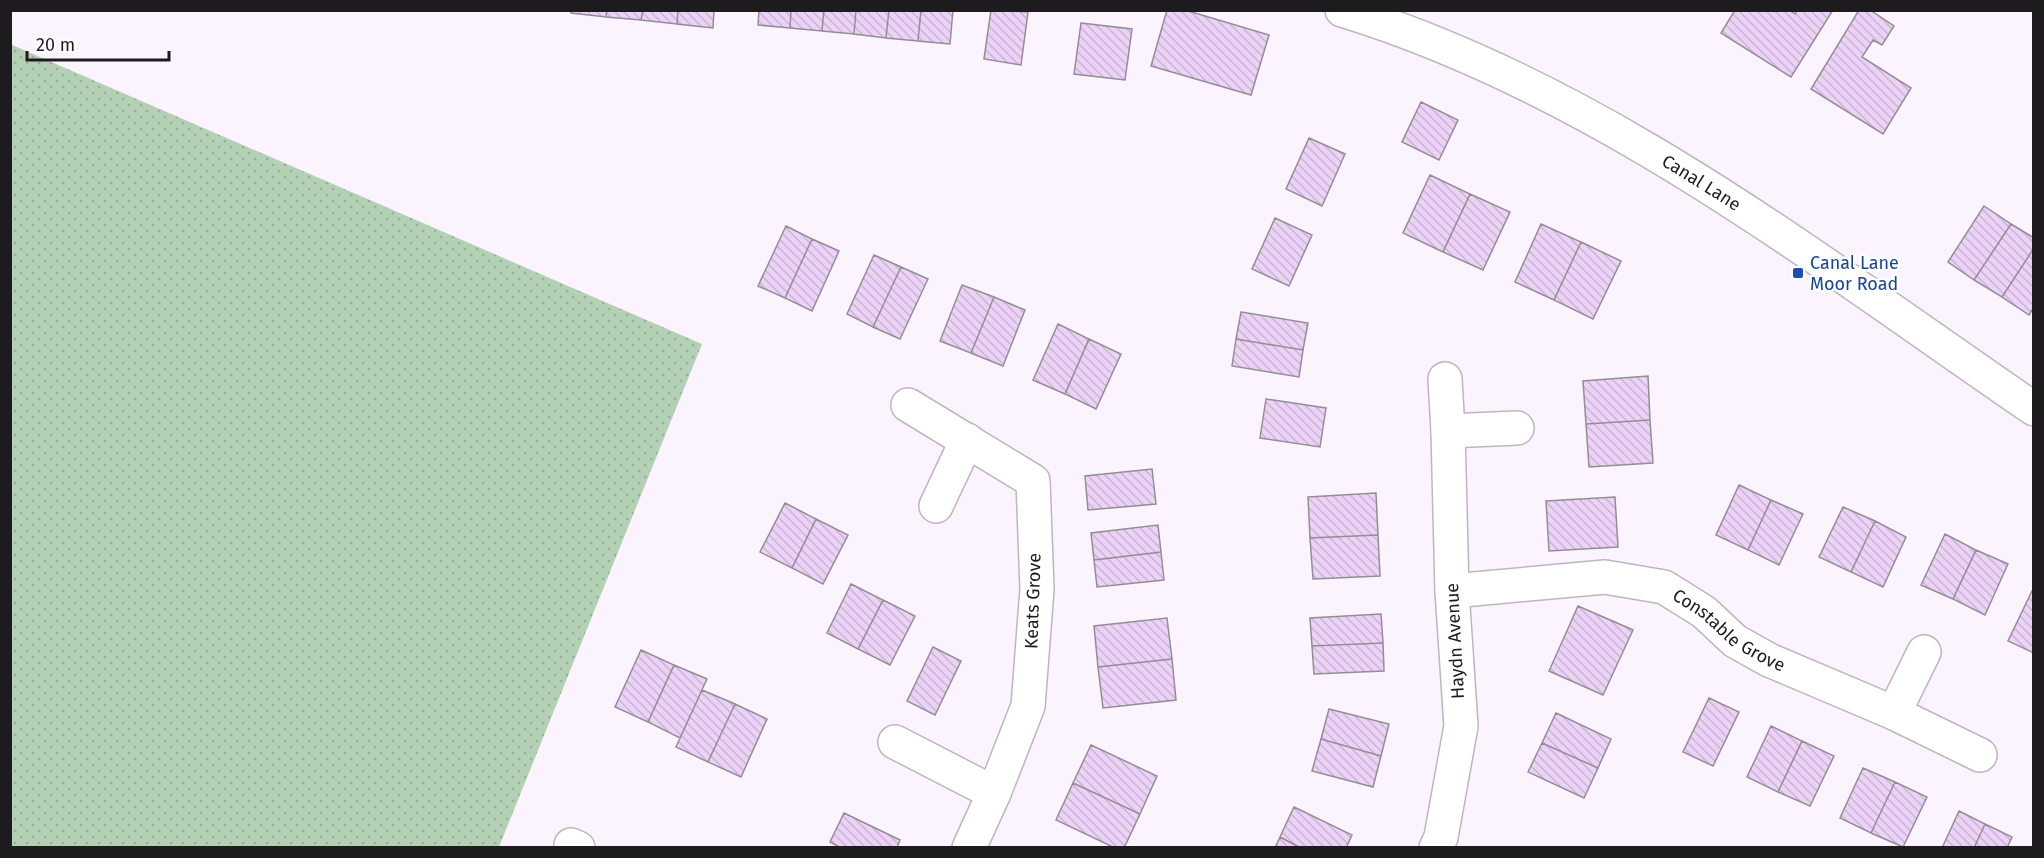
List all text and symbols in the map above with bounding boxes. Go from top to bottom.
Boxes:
scale bar [27,24,170,62]
text: 20 m [36,34,75,56]
street label: Canal Lane [1658,150,1745,216]
place label: Canal Lane Moor Road [1810,252,1899,295]
marker: Canal Lane Moor Road [1791,266,1805,280]
street label: Keats Grove [1020,553,1046,649]
street label: Haydn Avenue [1441,582,1469,700]
street label: Constable Grove [1668,584,1788,676]

